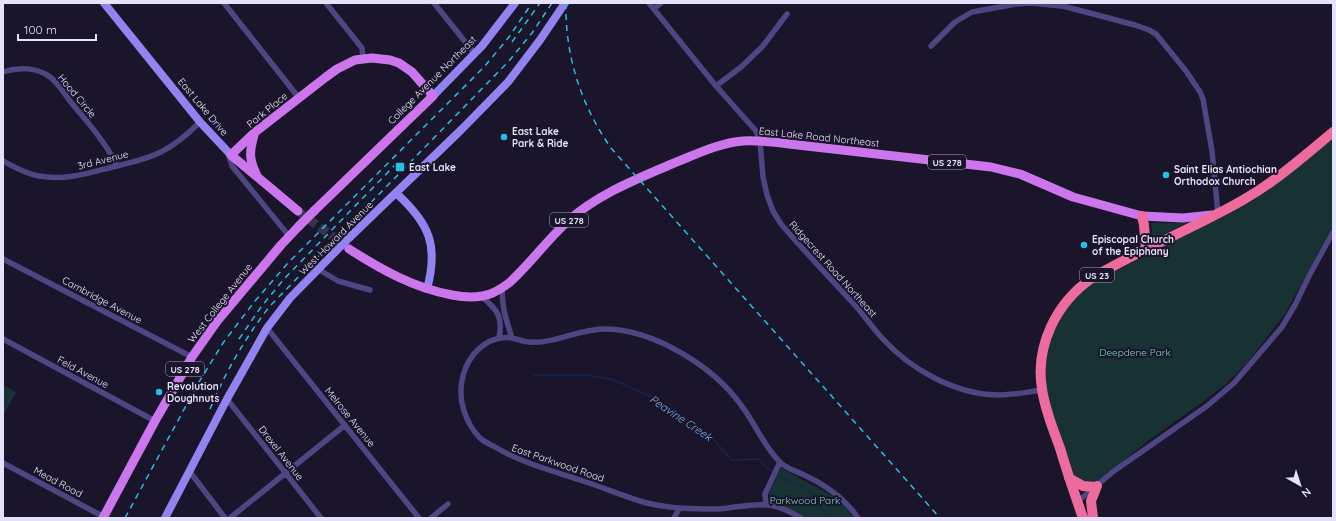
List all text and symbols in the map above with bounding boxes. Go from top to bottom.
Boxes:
scale bar [18,16,96,42]
text: 100 m [24,22,57,37]
street label: College Avenue Northeast [385,33,479,127]
street label: Hood Circle [55,71,99,121]
street label: East Lake Drive [175,75,231,139]
street label: Park Place [244,89,290,130]
street label: East Lake Road Northeast [758,124,880,150]
place label: East Lake Park & Ride [512,125,568,150]
marker: East Lake Park & Ride [499,132,509,142]
street label: 3rd Avenue [76,147,130,173]
road number: US 278 [928,155,966,169]
marker: East Lake [394,161,406,173]
place label: East Lake [409,161,456,174]
place label: Saint Elias Antiochian Orthodox Church [1174,163,1277,188]
marker: Saint Elias Antiochian Orthodox Church [1161,170,1171,180]
street label: West Howard Avenue [296,198,376,278]
road number: US 278 [550,213,588,227]
street label: Ridgecrest Road Northeast [786,218,880,320]
place label: Episcopal Church of the Epiphany [1092,233,1174,258]
marker: Episcopal Church of the Epiphany [1079,240,1089,250]
street label: West College Avenue [185,260,255,345]
road number: US 23 [1080,268,1114,282]
street label: Cambridge Avenue [60,273,144,327]
park label: Deepdene Park [1099,346,1171,359]
street label: Feld Avenue [55,353,111,391]
road number: US 278 [166,362,204,376]
place label: Revolution Doughnuts [167,380,220,405]
street label: Melrose Avenue [322,384,378,450]
marker: Revolution Doughnuts [154,387,164,397]
water label: Peavine Creek [647,392,716,445]
street label: Drexel Avenue [256,423,307,483]
street label: East Parkwood Road [510,441,606,485]
street label: Mead Road [31,464,85,500]
north arrow [1280,465,1320,505]
text: N [1299,485,1314,501]
park label: Parkwood Park [770,494,840,507]

